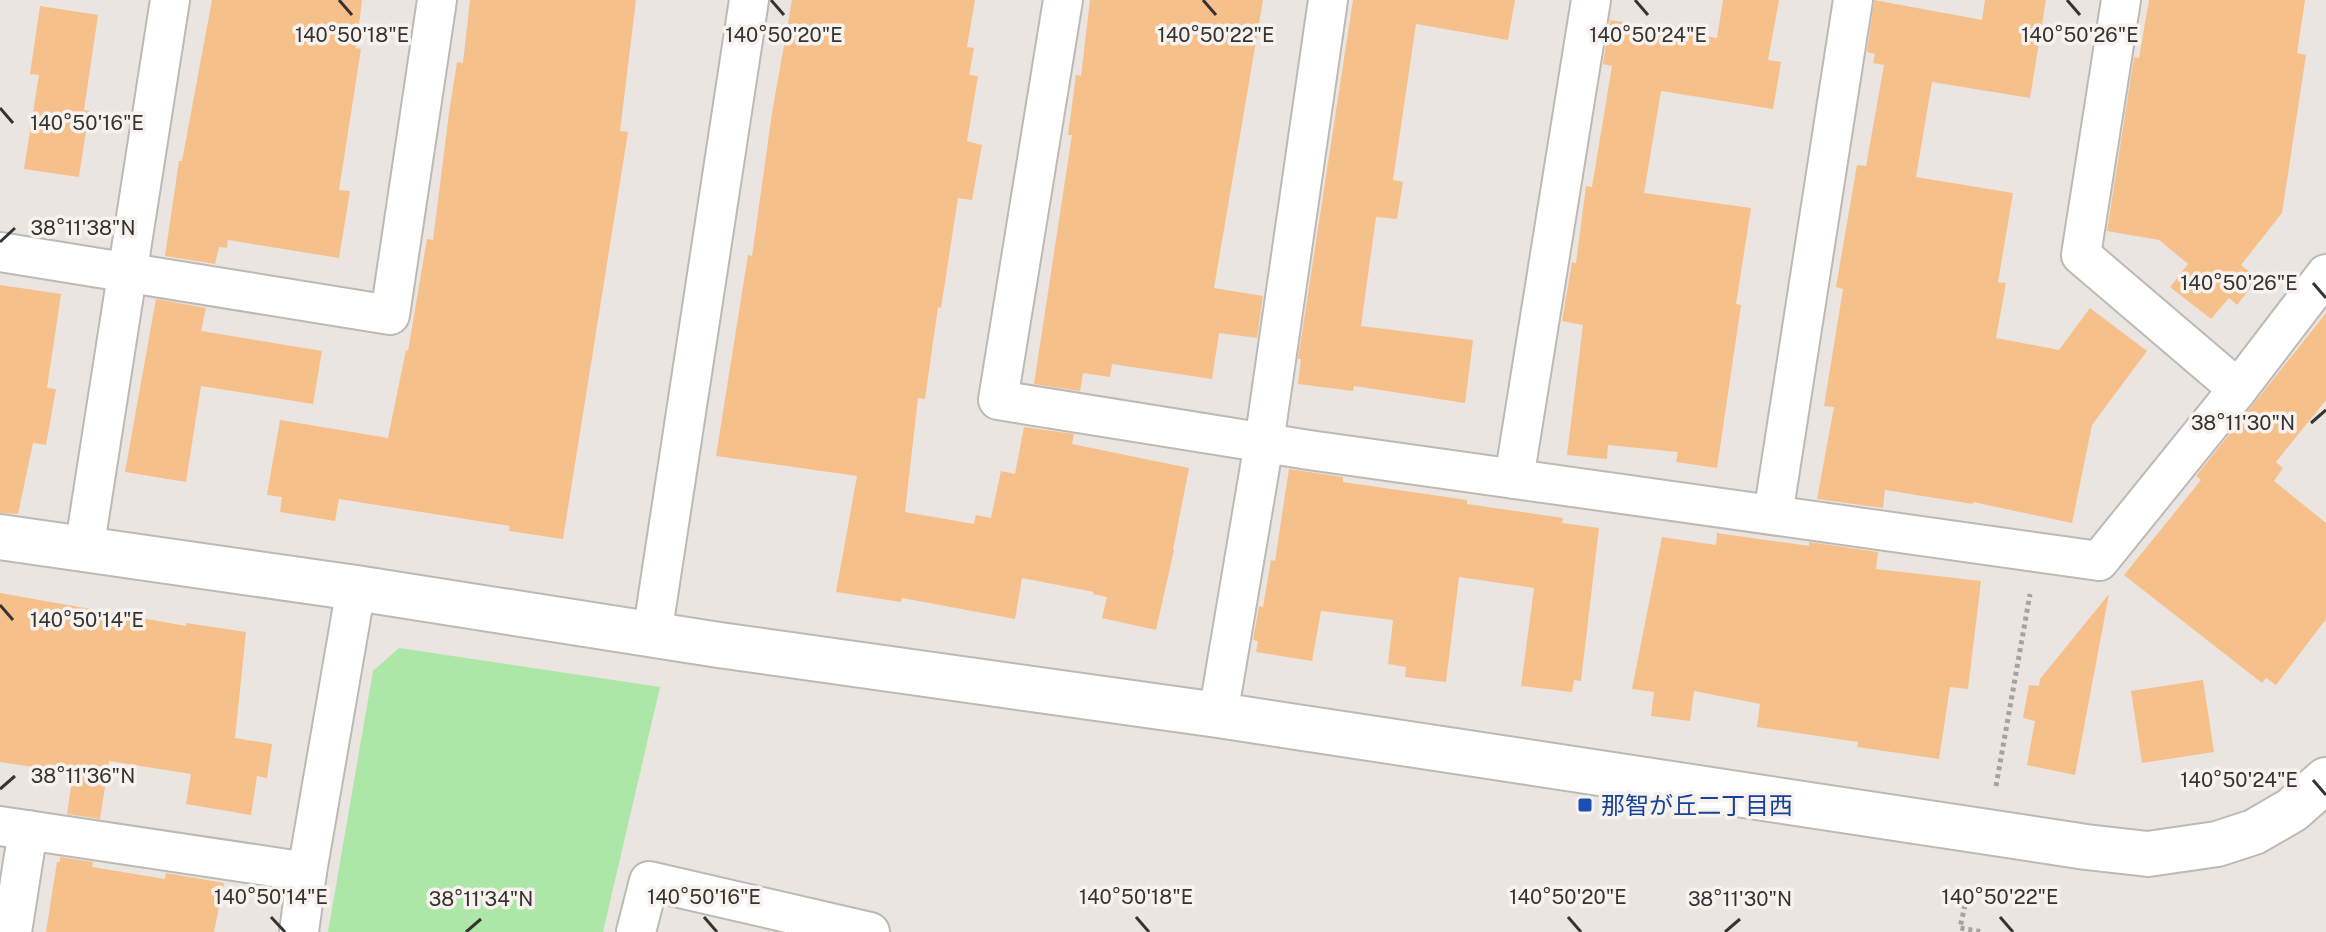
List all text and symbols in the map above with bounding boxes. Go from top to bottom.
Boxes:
text: 140°50'18"E [295,23,409,47]
text: 140°50'20"E [725,23,843,47]
text: 140°50'22"E [1158,23,1274,47]
text: 140°50'24"E [1589,23,1707,47]
text: 140°50'26"E [2021,23,2139,47]
text: 140°50'16"E [30,111,144,135]
text: 38°11'38"N [31,216,135,240]
text: 140°50'26"E [2180,271,2298,295]
text: 38°11'30"N [2191,411,2295,435]
text: 140°50'14"E [30,608,144,632]
text: 38°11'36"N [31,764,135,788]
text: 140°50'24"E [2180,768,2298,792]
place label: 那智が丘二丁目西 [1601,791,1793,819]
marker: 那智が丘二丁目西 [1576,796,1594,814]
text: 140°50'14"E [214,885,328,909]
text: 140°50'16"E [647,885,761,909]
text: 140°50'18"E [1079,885,1193,909]
text: 140°50'20"E [1509,885,1627,909]
text: 140°50'22"E [1942,885,2058,909]
text: 38°11'34"N [429,887,533,911]
text: 38°11'30"N [1688,887,1792,911]

